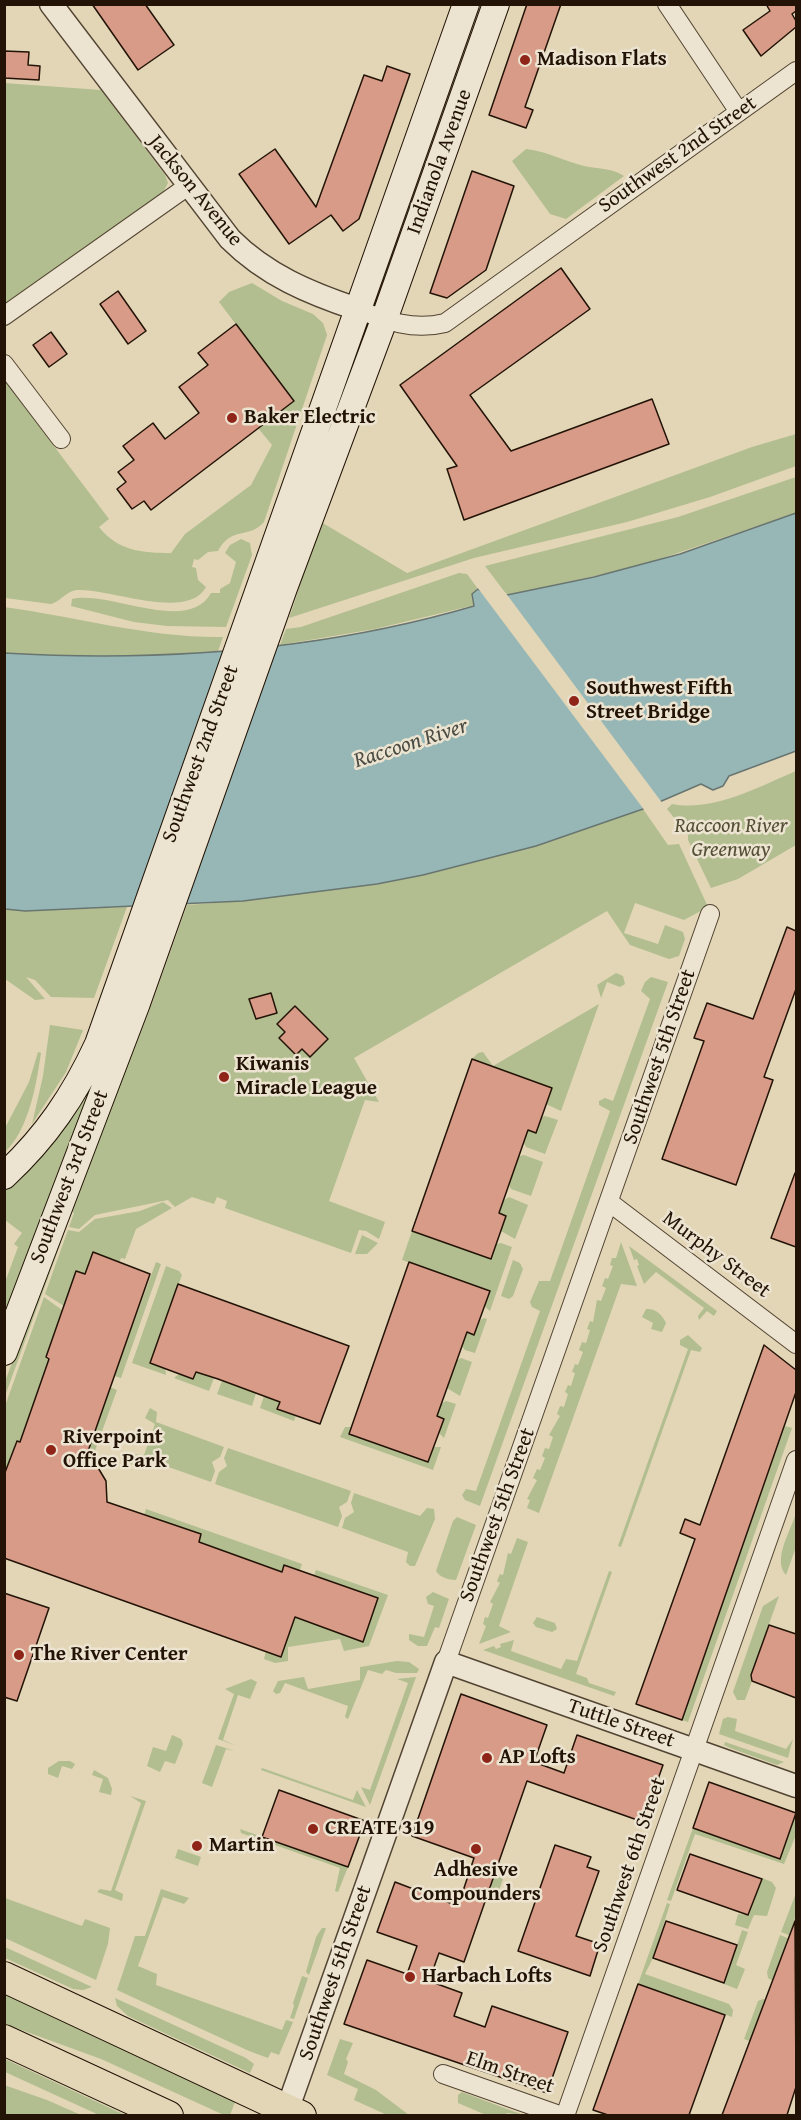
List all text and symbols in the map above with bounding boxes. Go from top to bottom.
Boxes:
place label: Madison Flats [537,47,667,73]
marker: Madison Flats [518,53,532,67]
street label: Indianola Avenue [402,86,478,238]
street label: Southwest 2nd Street [594,91,762,219]
street label: Jackson Avenue [142,130,248,252]
place label: Baker Electric [244,405,375,431]
marker: Baker Electric [225,411,239,425]
street label: Southwest 2nd Street [157,662,245,846]
place label: Southwest Fifth Street Bridge [586,676,732,726]
marker: Southwest Fifth Street Bridge [567,694,581,708]
water label: Raccoon River [351,713,471,775]
park label: Raccoon River Greenway [675,814,787,864]
street label: Southwest 5th Street [618,966,702,1148]
place label: Kiwanis Miracle League [236,1052,377,1102]
marker: Kiwanis Miracle League [217,1070,231,1084]
street label: Southwest 3rd Street [25,1087,115,1267]
street label: Murphy Street [657,1206,775,1304]
place label: Riverpoint Office Park [63,1425,167,1475]
street label: Southwest 5th Street [455,1425,541,1605]
marker: Riverpoint Office Park [44,1443,58,1457]
place label: The River Center [31,1642,188,1668]
marker: The River Center [12,1648,26,1662]
street label: Tuttle Street [564,1694,678,1754]
place label: AP Lofts [499,1745,576,1771]
marker: AP Lofts [480,1751,494,1765]
street label: Southwest 6th Street [588,1774,672,1956]
place label: CREATE 319 [325,1816,434,1842]
marker: CREATE 319 [306,1822,320,1836]
place label: Martin [209,1833,274,1859]
marker: Martin [190,1839,204,1853]
marker: Adhesive Compounders [469,1842,483,1856]
place label: Adhesive Compounders [411,1858,541,1908]
street label: Southwest 5th Street [294,1882,378,2064]
place label: Harbach Lofts [422,1964,552,1990]
marker: Harbach Lofts [403,1970,417,1984]
street label: Elm Street [463,2046,557,2100]

